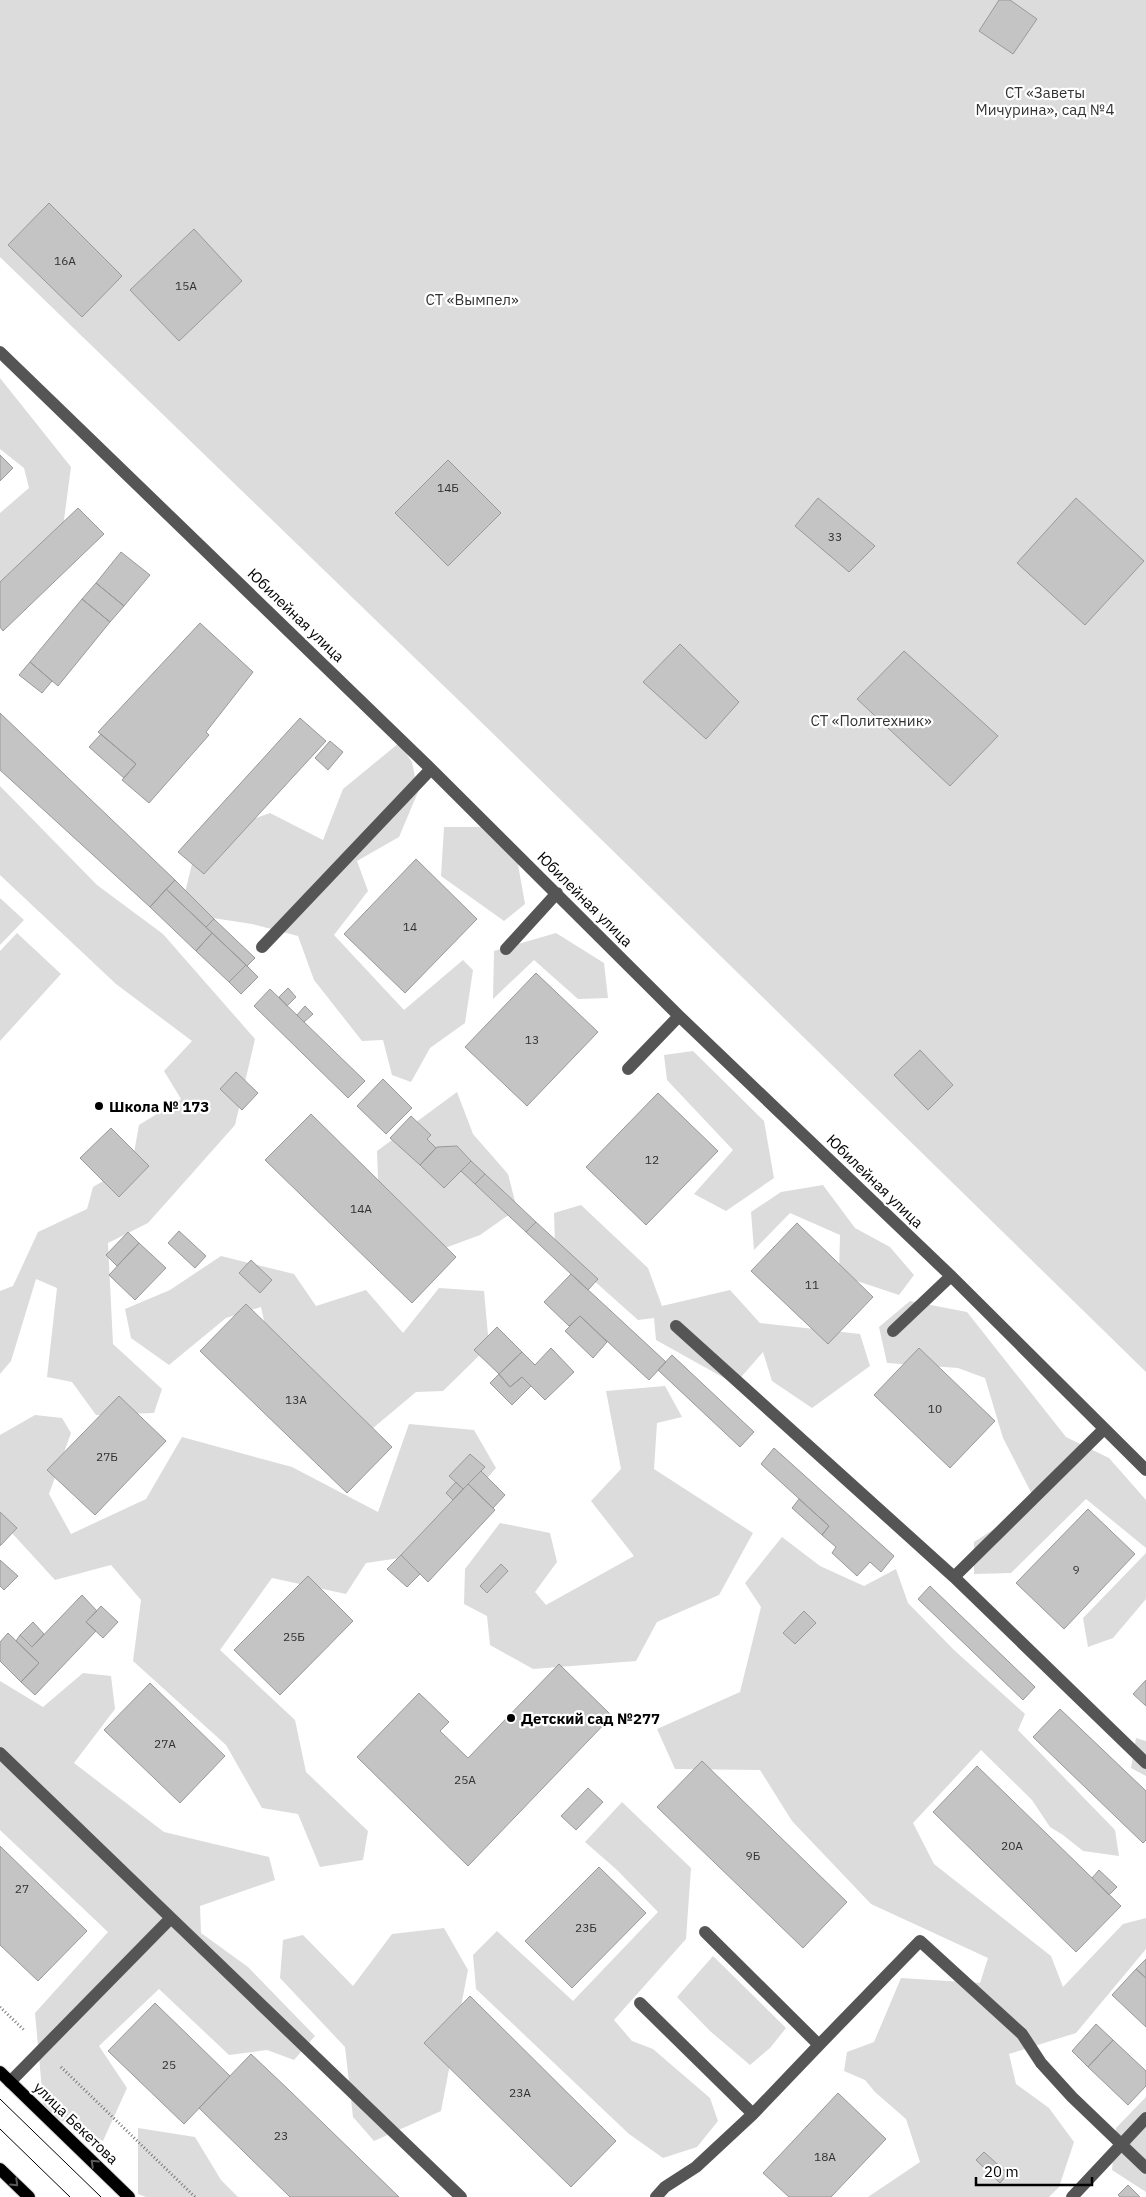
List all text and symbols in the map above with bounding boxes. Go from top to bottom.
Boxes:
park label: СТ «Заветы Мичурина», сад №4 [975,83,1115,119]
house number: 16А [54,253,76,268]
house number: 15А [175,278,197,293]
park label: СТ «Вымпел» [425,290,519,309]
house number: 14Б [437,480,459,495]
house number: 33 [828,529,842,544]
street label: Юбилейная улица [244,564,348,666]
park label: СТ «Политехник» [810,711,932,730]
street label: Юбилейная улица [533,847,637,951]
house number: 14 [403,919,417,934]
house number: 13 [525,1032,539,1047]
place label: Школа № 173 [109,1097,209,1116]
marker: Школа № 173 [93,1100,105,1112]
street label: Юбилейная улица [823,1130,927,1232]
house number: 12 [645,1152,659,1167]
house number: 14А [350,1201,372,1216]
house number: 11 [805,1277,819,1292]
house number: 13А [285,1392,307,1407]
house number: 10 [928,1401,942,1416]
house number: 27Б [96,1449,118,1464]
house number: 9 [1072,1562,1080,1577]
house number: 25Б [283,1629,305,1644]
place label: Детский сад №277 [521,1709,660,1728]
marker: Детский сад №277 [505,1712,517,1724]
house number: 27А [154,1736,176,1751]
house number: 25А [454,1772,476,1787]
house number: 20А [1001,1838,1023,1853]
house number: 9Б [746,1848,760,1863]
house number: 27 [15,1881,29,1896]
house number: 23Б [575,1920,597,1935]
house number: 25 [162,2057,176,2072]
street label: улица Бекетова [30,2078,122,2168]
house number: 23А [509,2085,531,2100]
house number: 23 [274,2128,288,2143]
house number: 18А [814,2149,836,2164]
scale bar [976,2154,1092,2186]
one-way arrow [91,2160,100,2169]
text: 20 m [984,2162,1019,2181]
one-way arrow [9,2177,18,2186]

